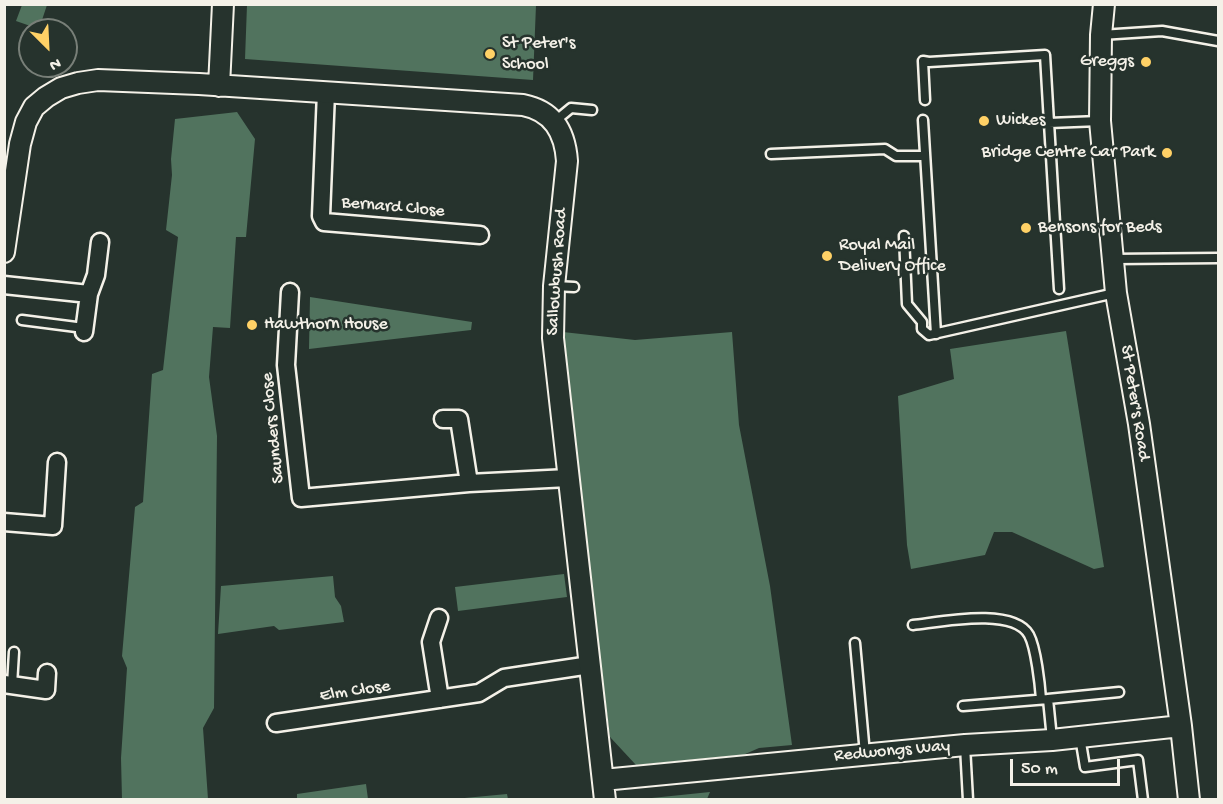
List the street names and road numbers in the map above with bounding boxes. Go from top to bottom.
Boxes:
street label: Bernard Close [340,193,446,223]
street label: Sallowbush Road [543,208,573,336]
street label: St Peter's Road [1114,344,1154,462]
street label: Saunders Close [257,371,291,485]
street label: Elm Close [318,676,392,708]
street label: Redwongs Way [833,736,951,768]

